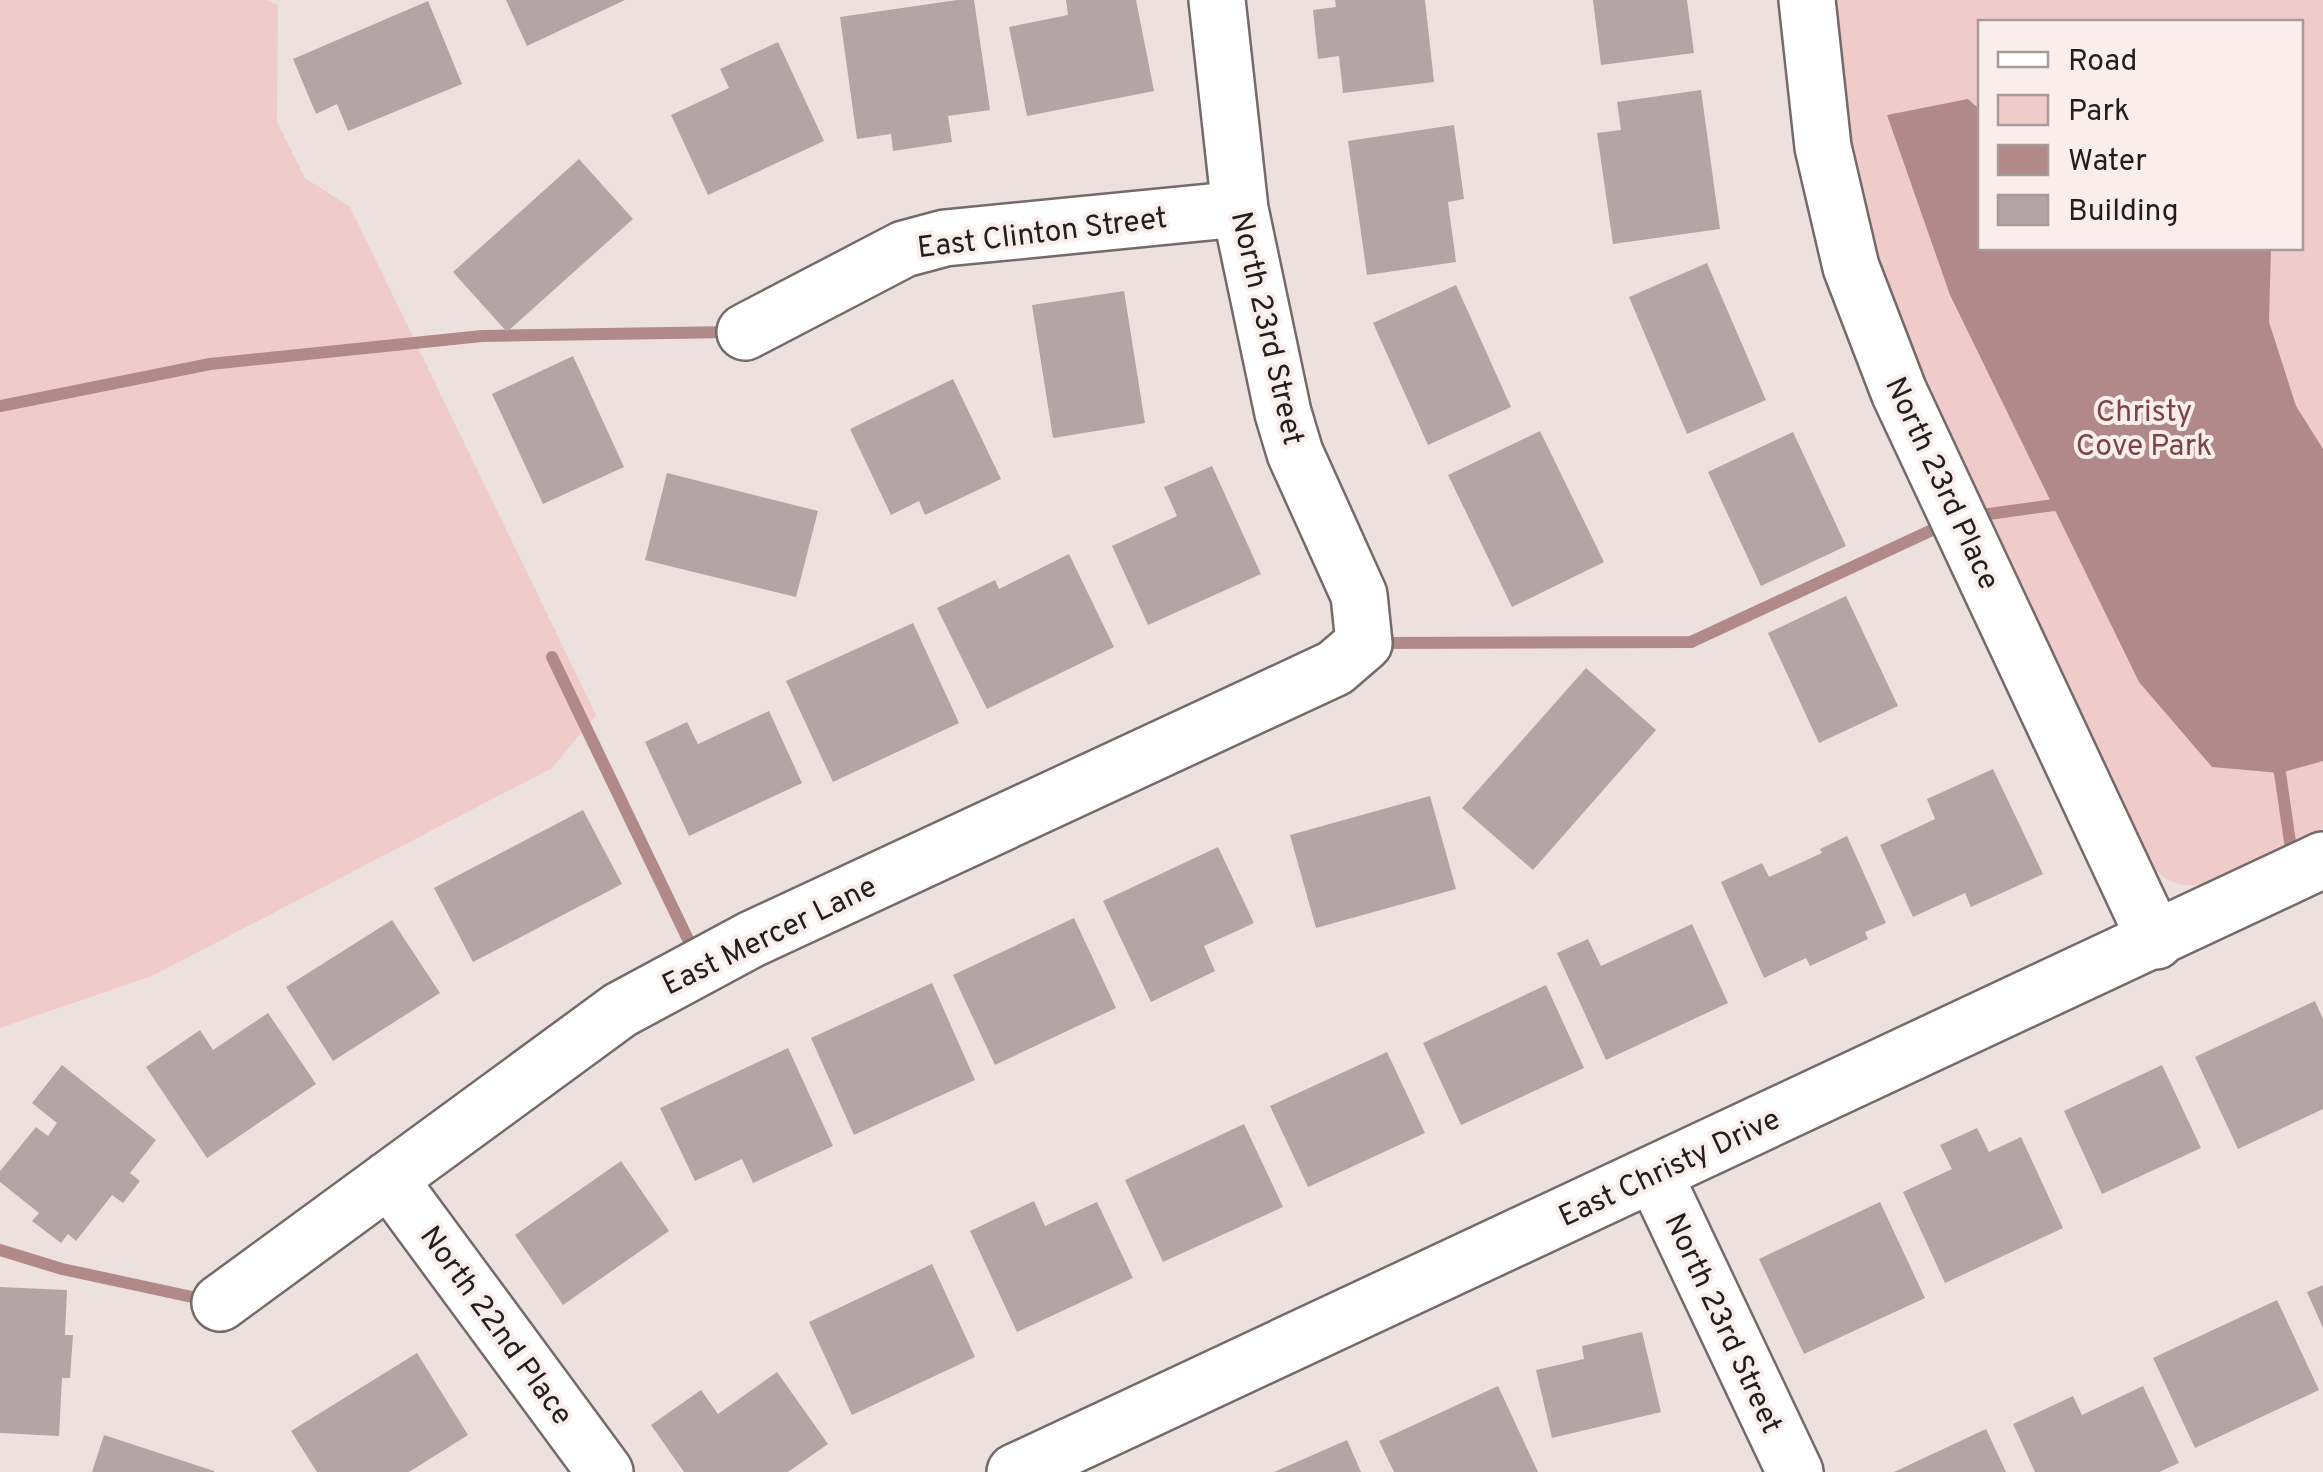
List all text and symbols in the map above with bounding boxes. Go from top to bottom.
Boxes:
legend [1978,20,2303,250]
text: Road [2068,44,2137,81]
text: Park [2068,94,2130,131]
text: Water [2068,144,2147,181]
text: Building [2068,194,2179,231]
street label: East Clinton Street [915,201,1169,268]
street label: North 23rd Street [1221,208,1310,449]
street label: North 23rd Place [1875,372,2006,596]
park label: Christy Cove Park [2076,395,2212,466]
street label: East Mercer Lane [657,869,883,1005]
street label: East Christy Drive [1553,1102,1787,1237]
street label: North 23rd Street [1655,1208,1789,1440]
street label: North 22nd Place [410,1220,580,1433]

